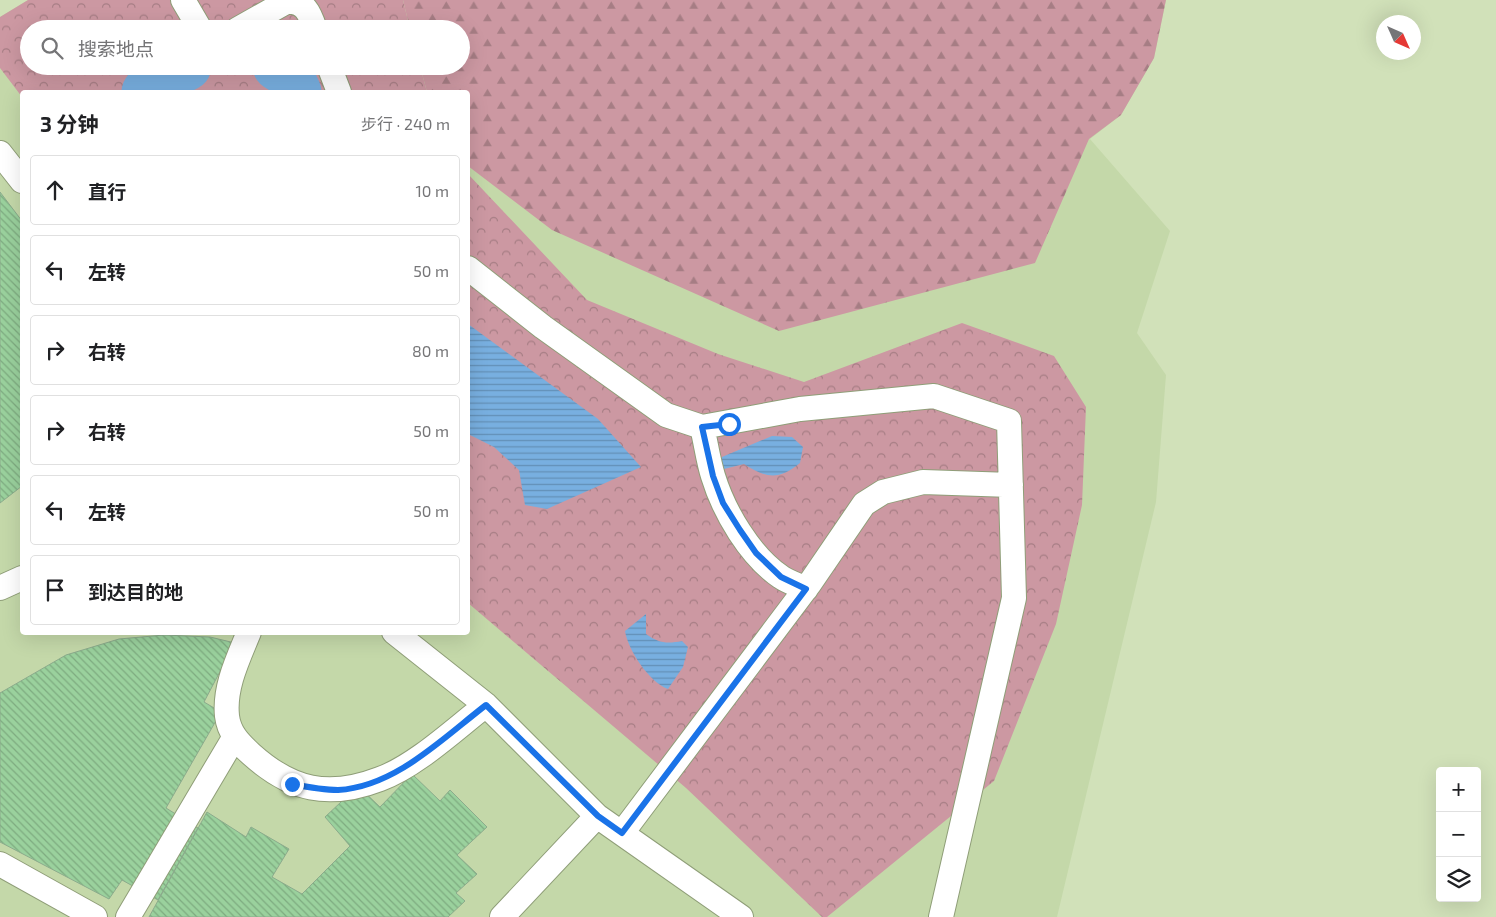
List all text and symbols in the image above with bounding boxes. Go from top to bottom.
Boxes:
north arrow [1376,15,1421,60]
search box [20,20,470,75]
icon: search [38,34,66,62]
text: 搜索地点 [78,37,154,60]
text: 3 分钟 [40,111,98,136]
text: 步行 · 240 m [361,114,450,133]
icon: ahead [41,176,69,204]
text: 直行 [88,180,126,203]
text: 10 m [415,181,449,200]
icon: left [41,256,69,284]
text: 左转 [88,260,126,283]
text: 50 m [413,261,449,280]
icon: right [41,336,69,364]
text: 右转 [88,340,126,363]
text: 80 m [412,341,449,360]
route start [718,413,741,436]
icon: right [41,416,69,444]
text: 右转 [88,420,126,443]
text: 50 m [413,421,449,440]
icon: left [41,496,69,524]
text: 左转 [88,500,126,523]
text: 50 m [413,501,449,520]
icon: arrive [41,576,69,604]
text: 到达目的地 [88,580,183,603]
map controls [1436,767,1481,902]
button: + [1436,767,1481,812]
route end [281,773,304,796]
button: − [1436,812,1481,857]
button: layers [1436,857,1481,902]

